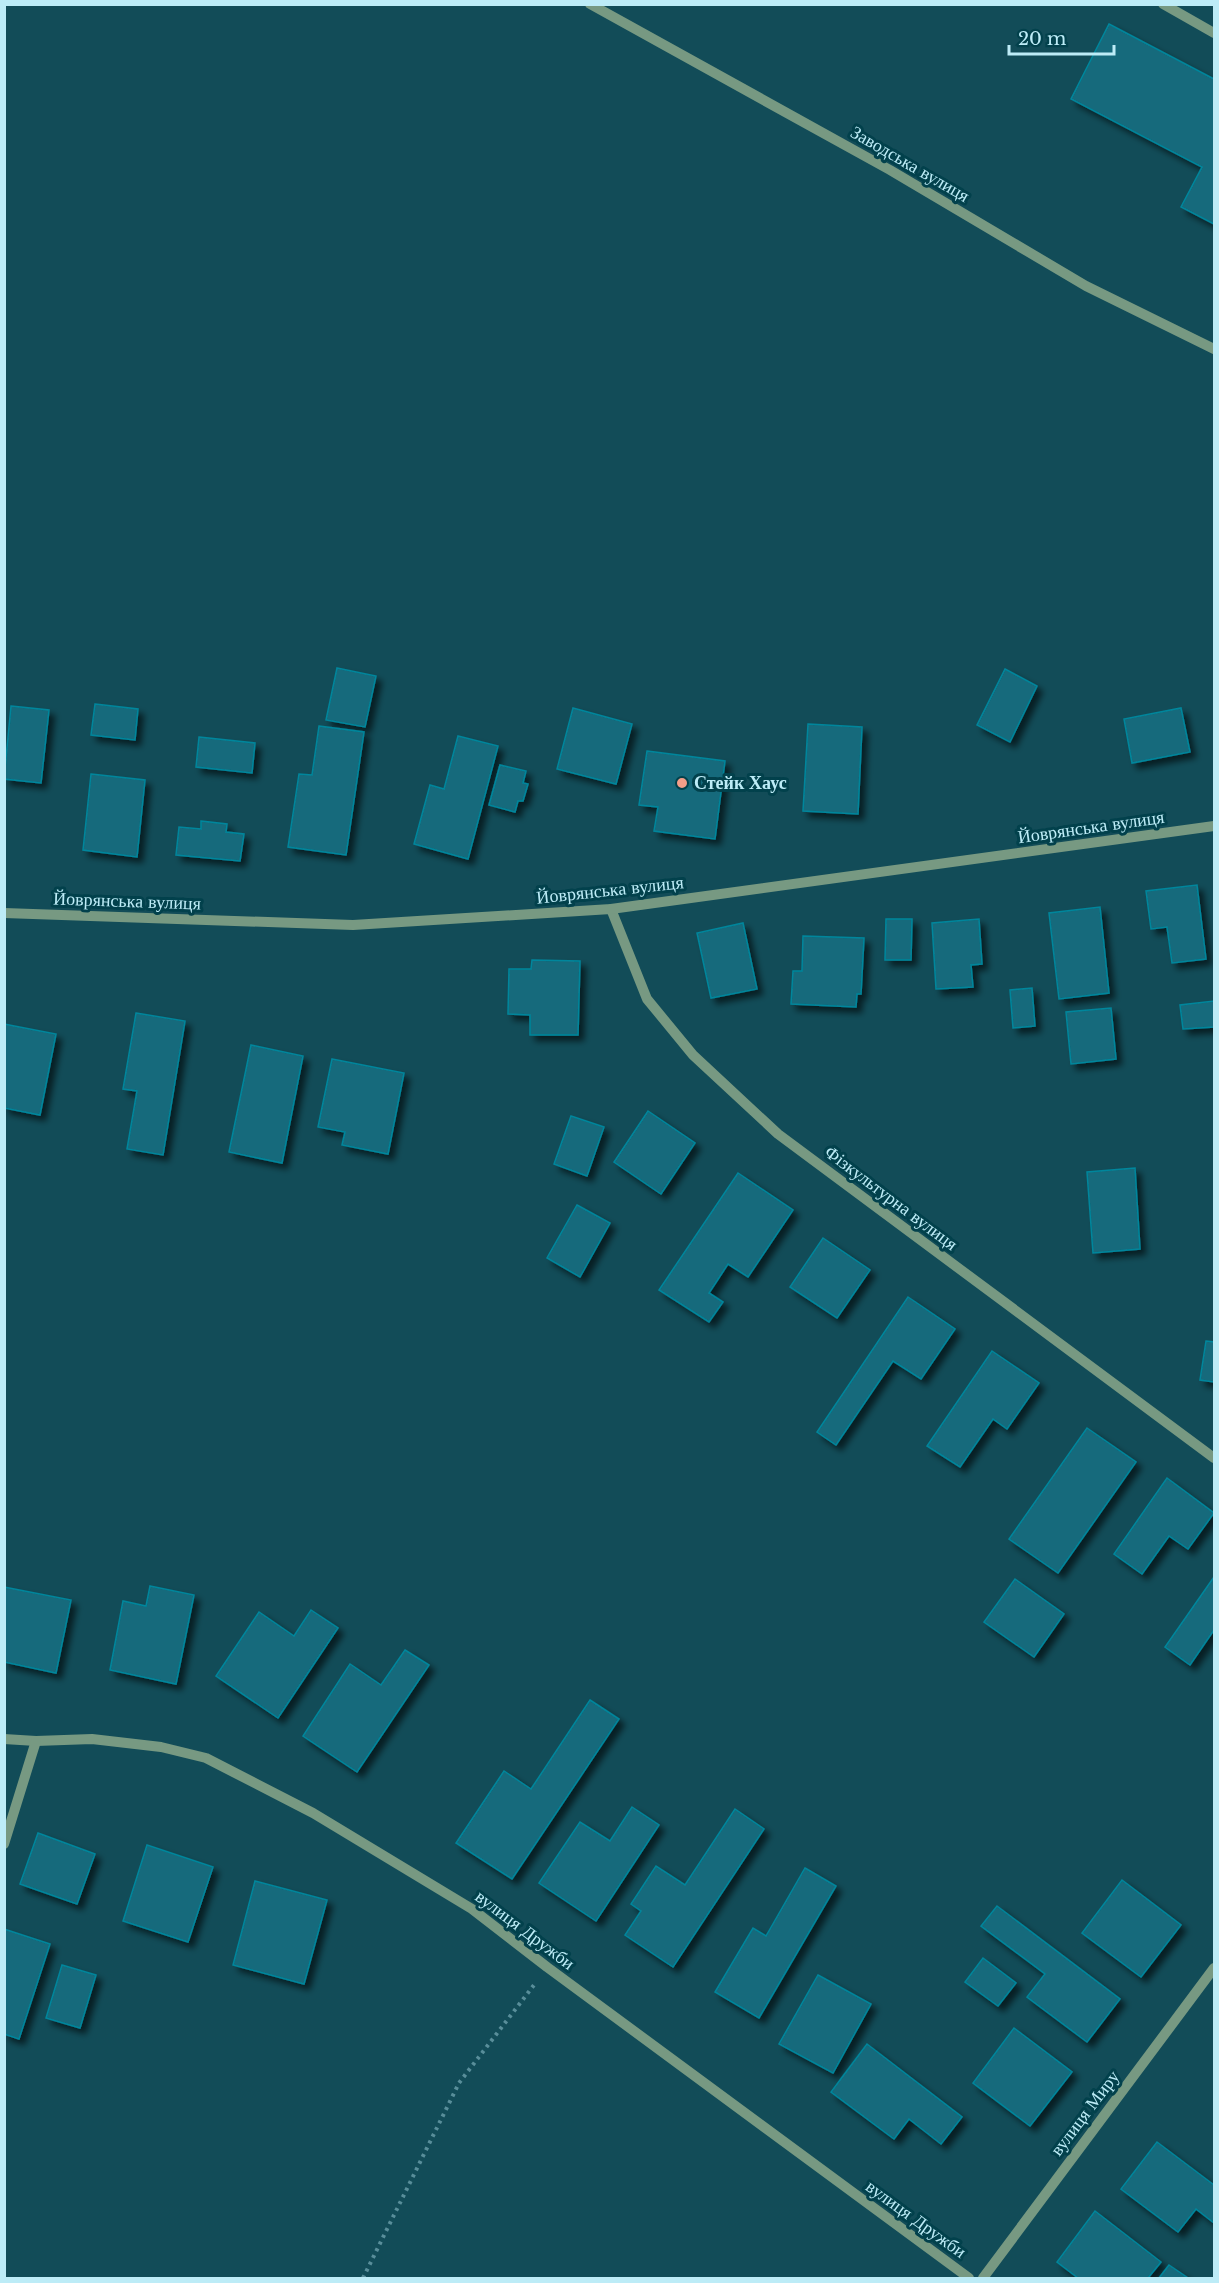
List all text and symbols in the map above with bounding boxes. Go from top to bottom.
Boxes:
scale bar [1009,18,1114,56]
text: 20 m [1018,28,1066,50]
street label: Заводська вулиця [847,121,973,207]
place label: Стейк Хаус [694,772,787,794]
marker: Стейк Хаус [675,776,689,790]
street label: Йоврянська вулиця [1016,806,1166,848]
street label: Йоврянська вулиця [535,871,685,909]
street label: Йоврянська вулиця [53,887,201,915]
street label: Фізкультурна вулиця [820,1141,962,1255]
street label: вулиця Дружби [471,1886,579,1975]
street label: вулиця Миру [1046,2066,1124,2160]
street label: вулиця Дружби [862,2175,971,2263]

